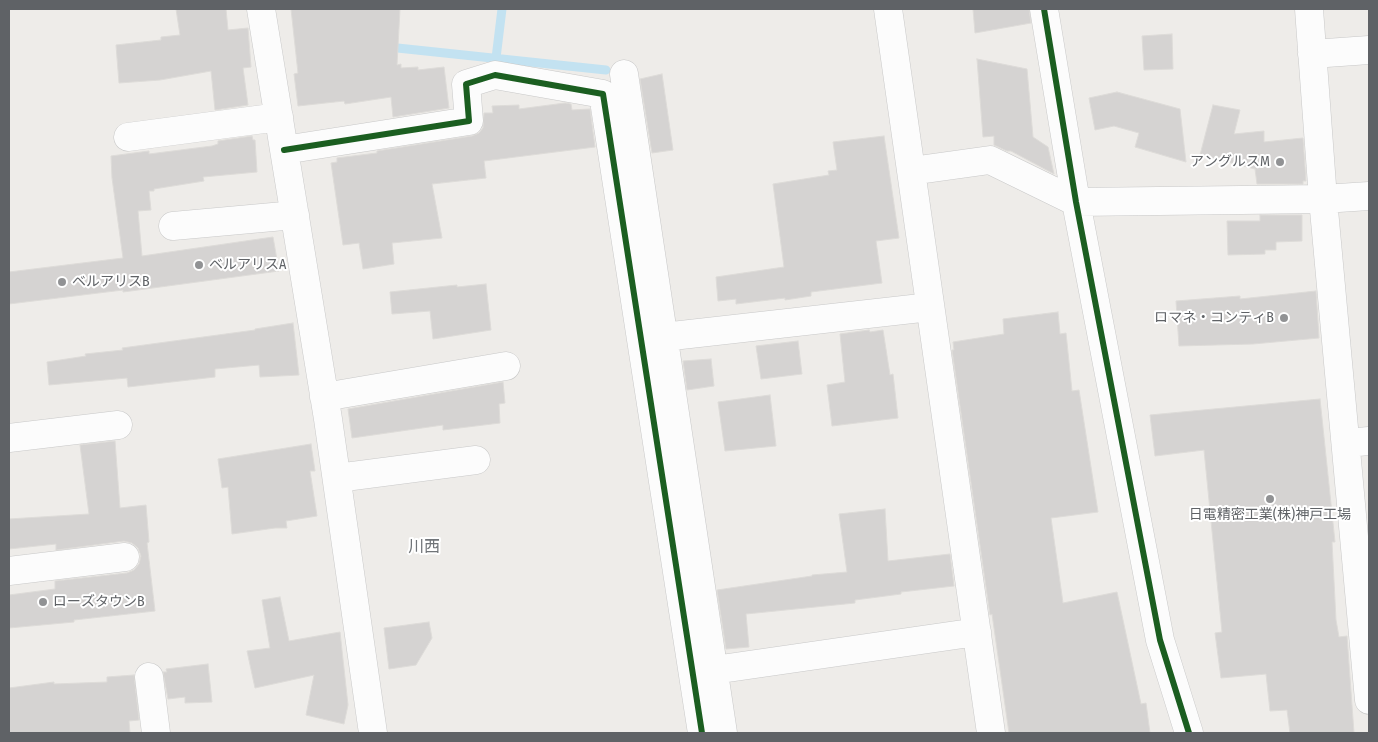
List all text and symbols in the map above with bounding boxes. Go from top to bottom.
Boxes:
place label: アングルスM [1190,154,1270,170]
marker: アングルスM [1274,156,1286,168]
place label: ベルアリスA [209,257,286,273]
marker: ベルアリスA [193,259,205,271]
place label: ベルアリスB [72,274,150,290]
marker: ベルアリスB [56,276,68,288]
place label: ロマネ・コンティB [1154,310,1274,326]
marker: ロマネ・コンティB [1278,312,1290,324]
marker: 日電精密工業(株)神戸工場 [1264,493,1276,505]
place label: 日電精密工業(株)神戸工場 [1189,507,1351,523]
district label: 川西 [408,538,440,558]
place label: ローズタウンB [53,594,145,610]
marker: ローズタウンB [37,596,49,608]

